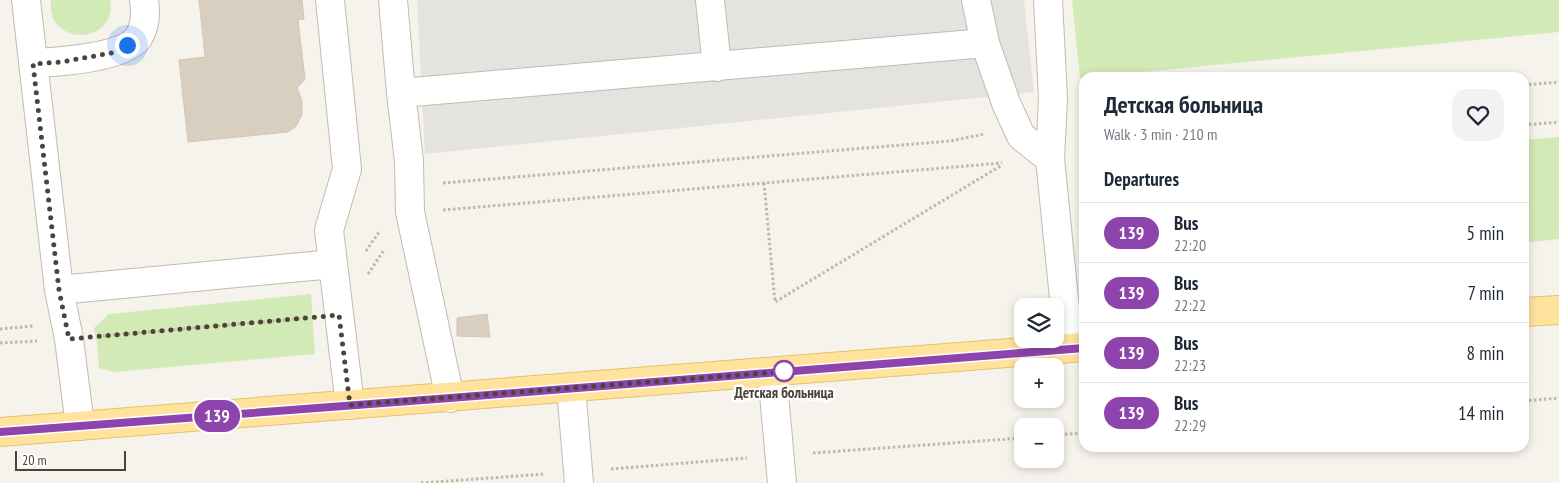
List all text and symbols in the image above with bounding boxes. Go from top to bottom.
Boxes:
your location [115,33,140,58]
text: Детская больница [1104,89,1263,120]
button: heart [1452,89,1504,141]
text: Walk · 3 min · 210 m [1104,124,1217,144]
text: Departures [1104,167,1179,191]
text: Bus [1174,211,1198,235]
text: 139 [1119,221,1144,244]
text: 5 min [1467,221,1504,245]
text: 22:20 [1174,235,1206,255]
text: Bus [1174,271,1198,295]
text: 139 [1119,281,1144,304]
text: 7 min [1467,281,1504,305]
text: 22:22 [1174,295,1206,315]
map controls [1014,298,1064,468]
button: layers [1014,298,1064,348]
text: Bus [1174,331,1198,355]
text: 139 [1119,341,1144,364]
text: 8 min [1467,341,1504,365]
text: 22:23 [1174,355,1206,375]
button: + [1014,358,1064,408]
marker: Детская больница [773,360,795,382]
place label: Детская больница [734,383,834,402]
text: Bus [1174,391,1198,415]
line badge: 139 [188,400,246,432]
text: 139 [1119,401,1144,424]
text: 14 min [1458,401,1504,425]
text: 139 [204,404,230,427]
text: 22:29 [1174,415,1206,435]
button: − [1014,418,1064,468]
scale bar [15,448,126,471]
text: 20 m [22,451,47,469]

